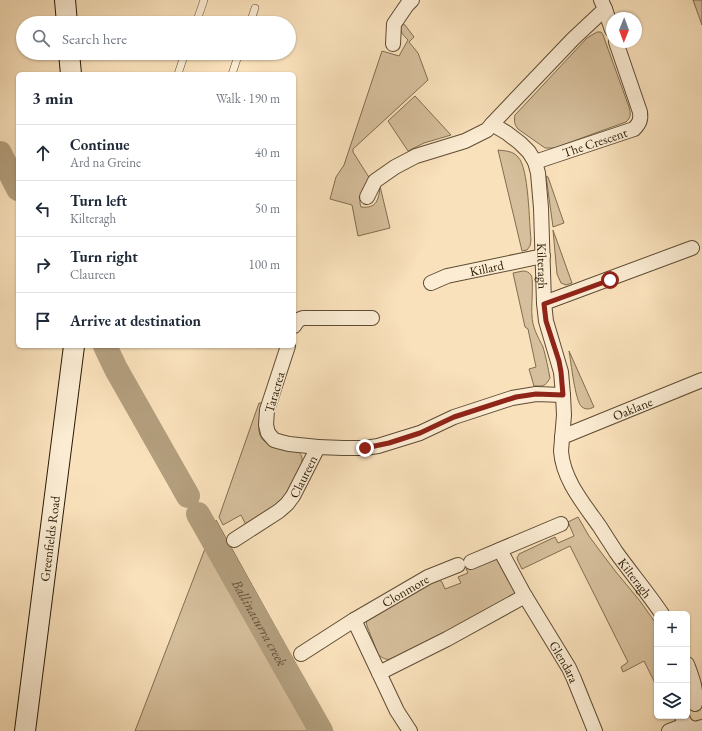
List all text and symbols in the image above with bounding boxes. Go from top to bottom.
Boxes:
north arrow [606,12,642,48]
search box [16,16,296,60]
icon: search [30,27,52,49]
text: Search here [62,29,127,48]
text: 3 min [32,87,73,109]
text: Walk · 190 m [216,90,280,107]
street label: The Crescent [560,124,629,161]
text: Continue [70,135,130,154]
icon: ahead [32,142,54,164]
text: 40 m [255,144,280,161]
text: Ard na Greine [70,154,141,171]
text: Turn left [70,191,127,210]
icon: left [32,198,54,220]
text: 50 m [255,200,280,217]
text: Kilteragh [70,210,116,227]
street label: Kilteragh [533,243,552,290]
text: Turn right [70,247,138,266]
icon: right [32,254,54,276]
text: 100 m [249,256,280,273]
street label: Killard [468,256,506,280]
text: Claureen [70,266,116,283]
route start [601,271,619,289]
icon: arrive [32,310,54,332]
text: Arrive at destination [70,311,201,330]
street label: Taracrea [261,369,289,415]
street label: Oaklane [610,393,655,424]
route end [356,439,374,457]
street label: Claureen [285,452,321,501]
street label: Greenfields Road [36,494,64,582]
street label: Kilteragh [614,555,656,602]
street label: Clonmore [379,570,432,611]
water label: Ballinacurra creek [227,575,292,670]
map controls [654,611,690,719]
button: + [654,611,690,647]
street label: Glendara [545,638,583,686]
button: − [654,647,690,683]
button: layers [654,683,690,719]

